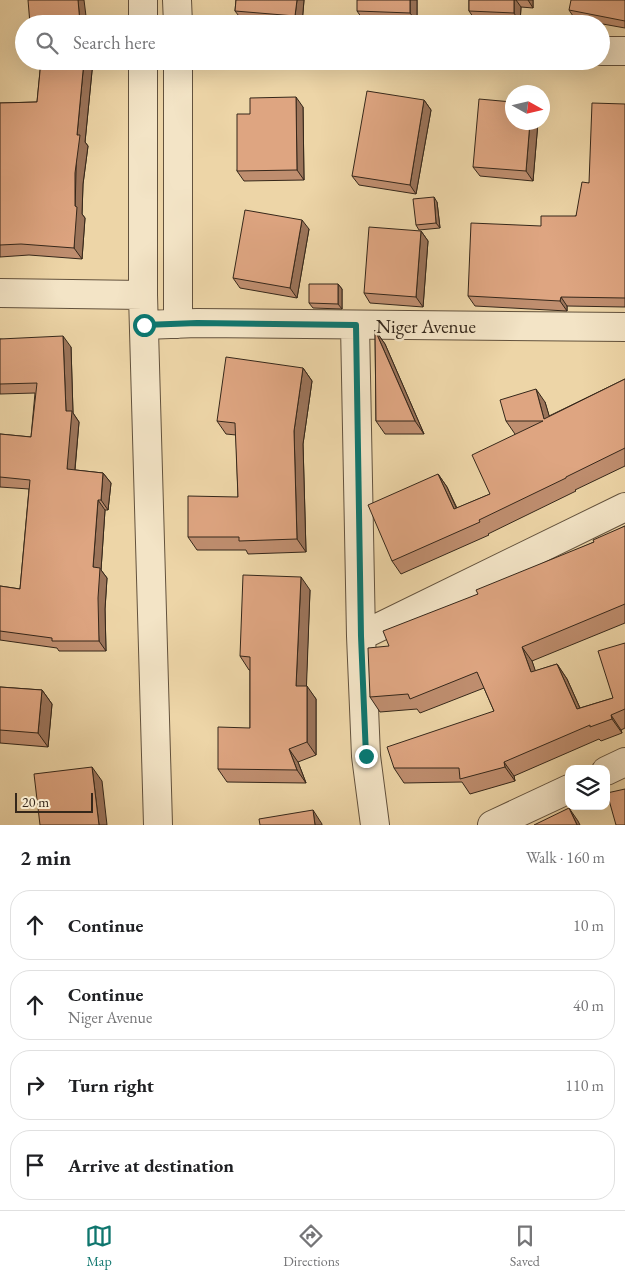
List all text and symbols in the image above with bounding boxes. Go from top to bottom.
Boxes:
search box [15,15,610,70]
icon: search [33,29,61,57]
text: Search here [73,30,155,55]
north arrow [505,85,550,130]
route start [133,314,156,337]
street label: Niger Avenue [376,314,476,339]
route end [355,745,378,768]
map controls [565,765,610,810]
button: layers [565,765,610,810]
scale bar [15,790,92,813]
text: 20 m [22,793,49,811]
text: 2 min [20,844,71,871]
text: Walk · 160 m [526,847,605,868]
icon: ahead [21,911,49,939]
text: Continue [68,913,143,938]
text: 10 m [573,915,604,936]
text: Continue [68,982,143,1007]
icon: ahead [21,991,49,1019]
text: 40 m [573,995,604,1016]
text: Niger Avenue [68,1007,152,1028]
icon: right [21,1071,49,1099]
text: Turn right [68,1073,154,1098]
text: 110 m [565,1075,604,1096]
icon: arrive [21,1151,49,1179]
text: Arrive at destination [68,1153,234,1178]
tab: Map [85,1222,113,1270]
tab: Directions [283,1222,340,1270]
tab: Saved [510,1222,540,1270]

